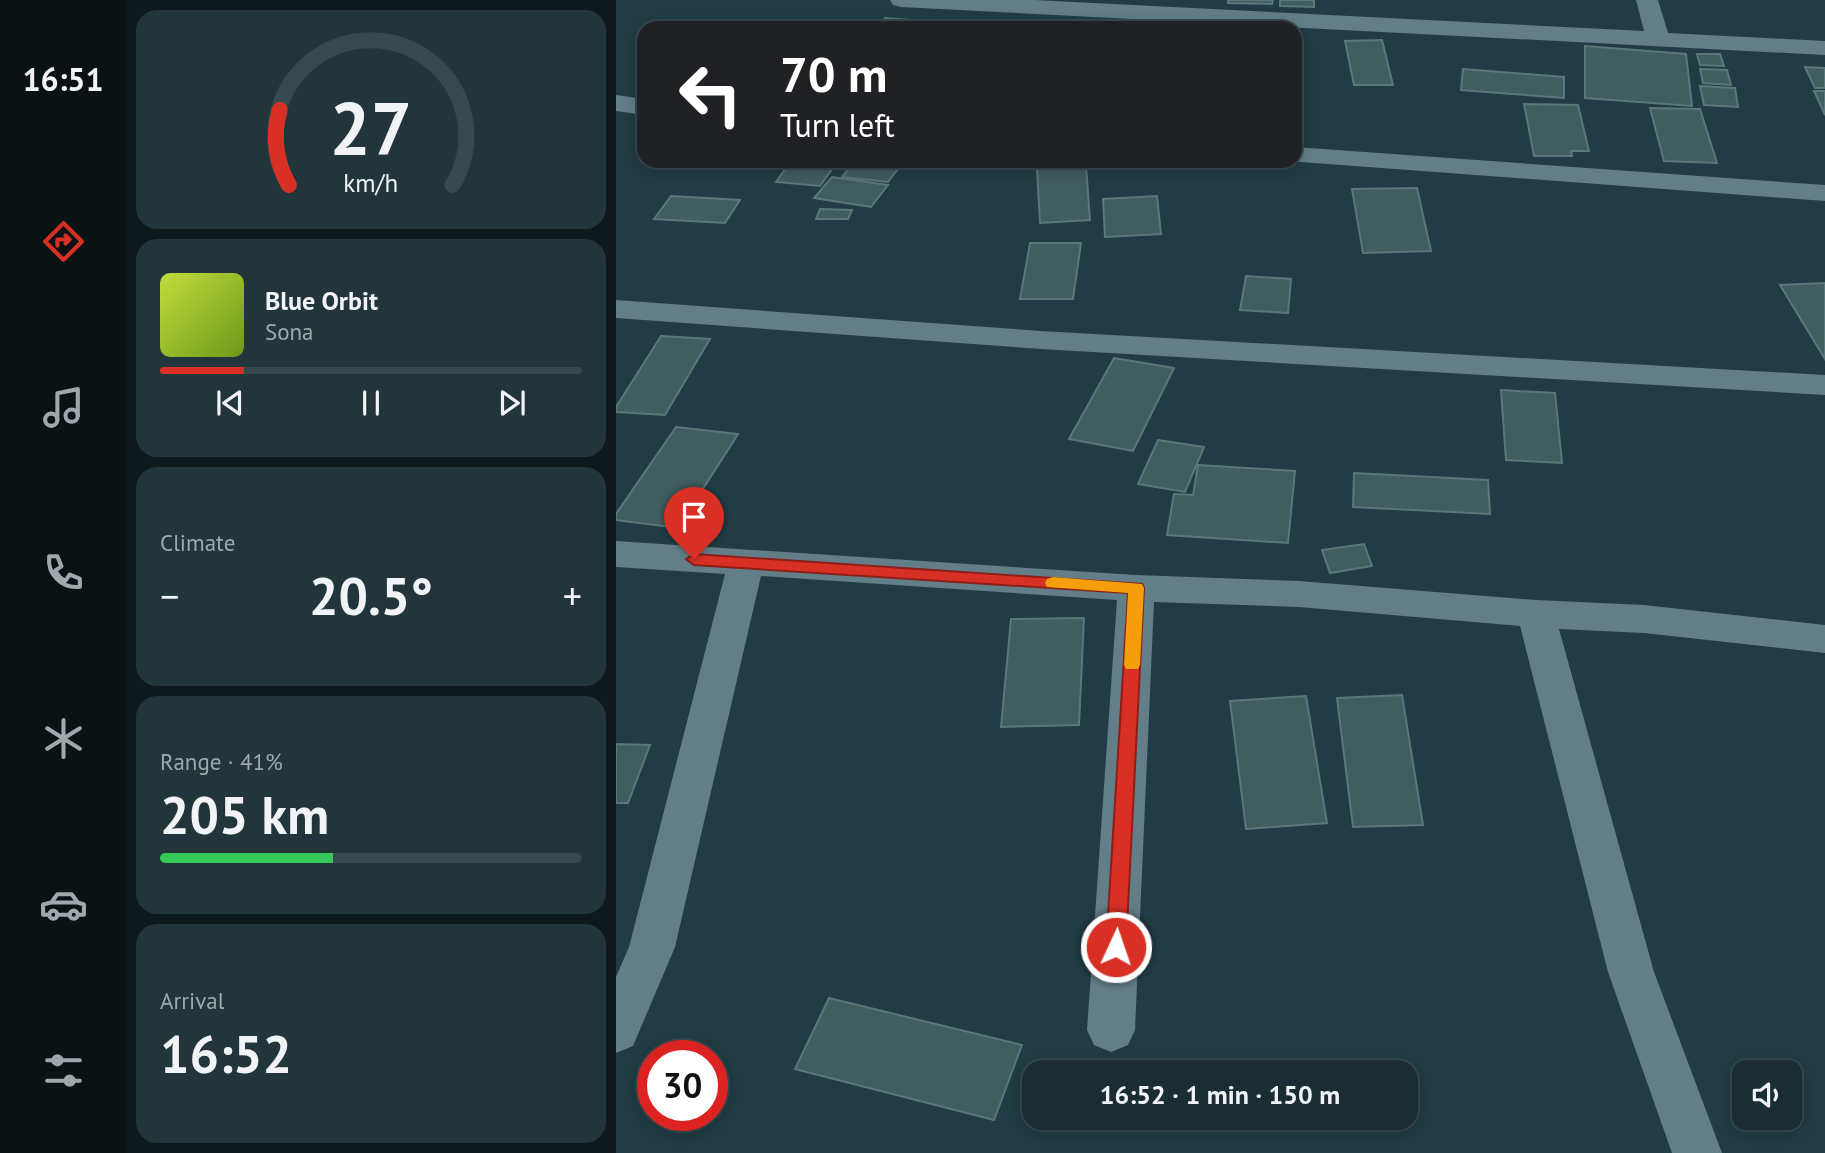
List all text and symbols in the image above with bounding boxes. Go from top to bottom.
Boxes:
text: 70 m [780,42,887,106]
icon: left [665,49,756,140]
text: 16:51 [22,58,104,100]
text: 27 [330,82,412,176]
text: Turn left [780,104,895,146]
text: km/h [344,167,398,199]
icon: directions [39,217,88,266]
text: Blue Orbit [265,284,378,317]
text: Sona [265,317,314,346]
icon: music [39,383,88,432]
icon: previous [211,384,249,422]
icon: pause [352,384,390,422]
icon: next [493,384,531,422]
pin [664,487,724,559]
icon: arrive [675,498,713,536]
text: Climate [160,528,235,557]
icon: phone [39,548,88,597]
text: 20.5° [309,562,433,629]
text: − [160,571,179,620]
text: + [563,571,582,620]
icon: climate [39,714,88,763]
text: Range · 41% [160,747,283,776]
text: 205 km [160,781,329,848]
icon: car [39,880,88,929]
position arrow [1079,910,1153,984]
text: Arrival [160,986,224,1015]
text: 16:52 [160,1020,292,1087]
speed limit sign: 30 [637,1040,728,1131]
icon: filters [39,1046,88,1095]
map controls [1732,1060,1802,1130]
button: sound [1732,1060,1802,1130]
text: 16:52 · 1 min · 150 m [1100,1078,1340,1111]

